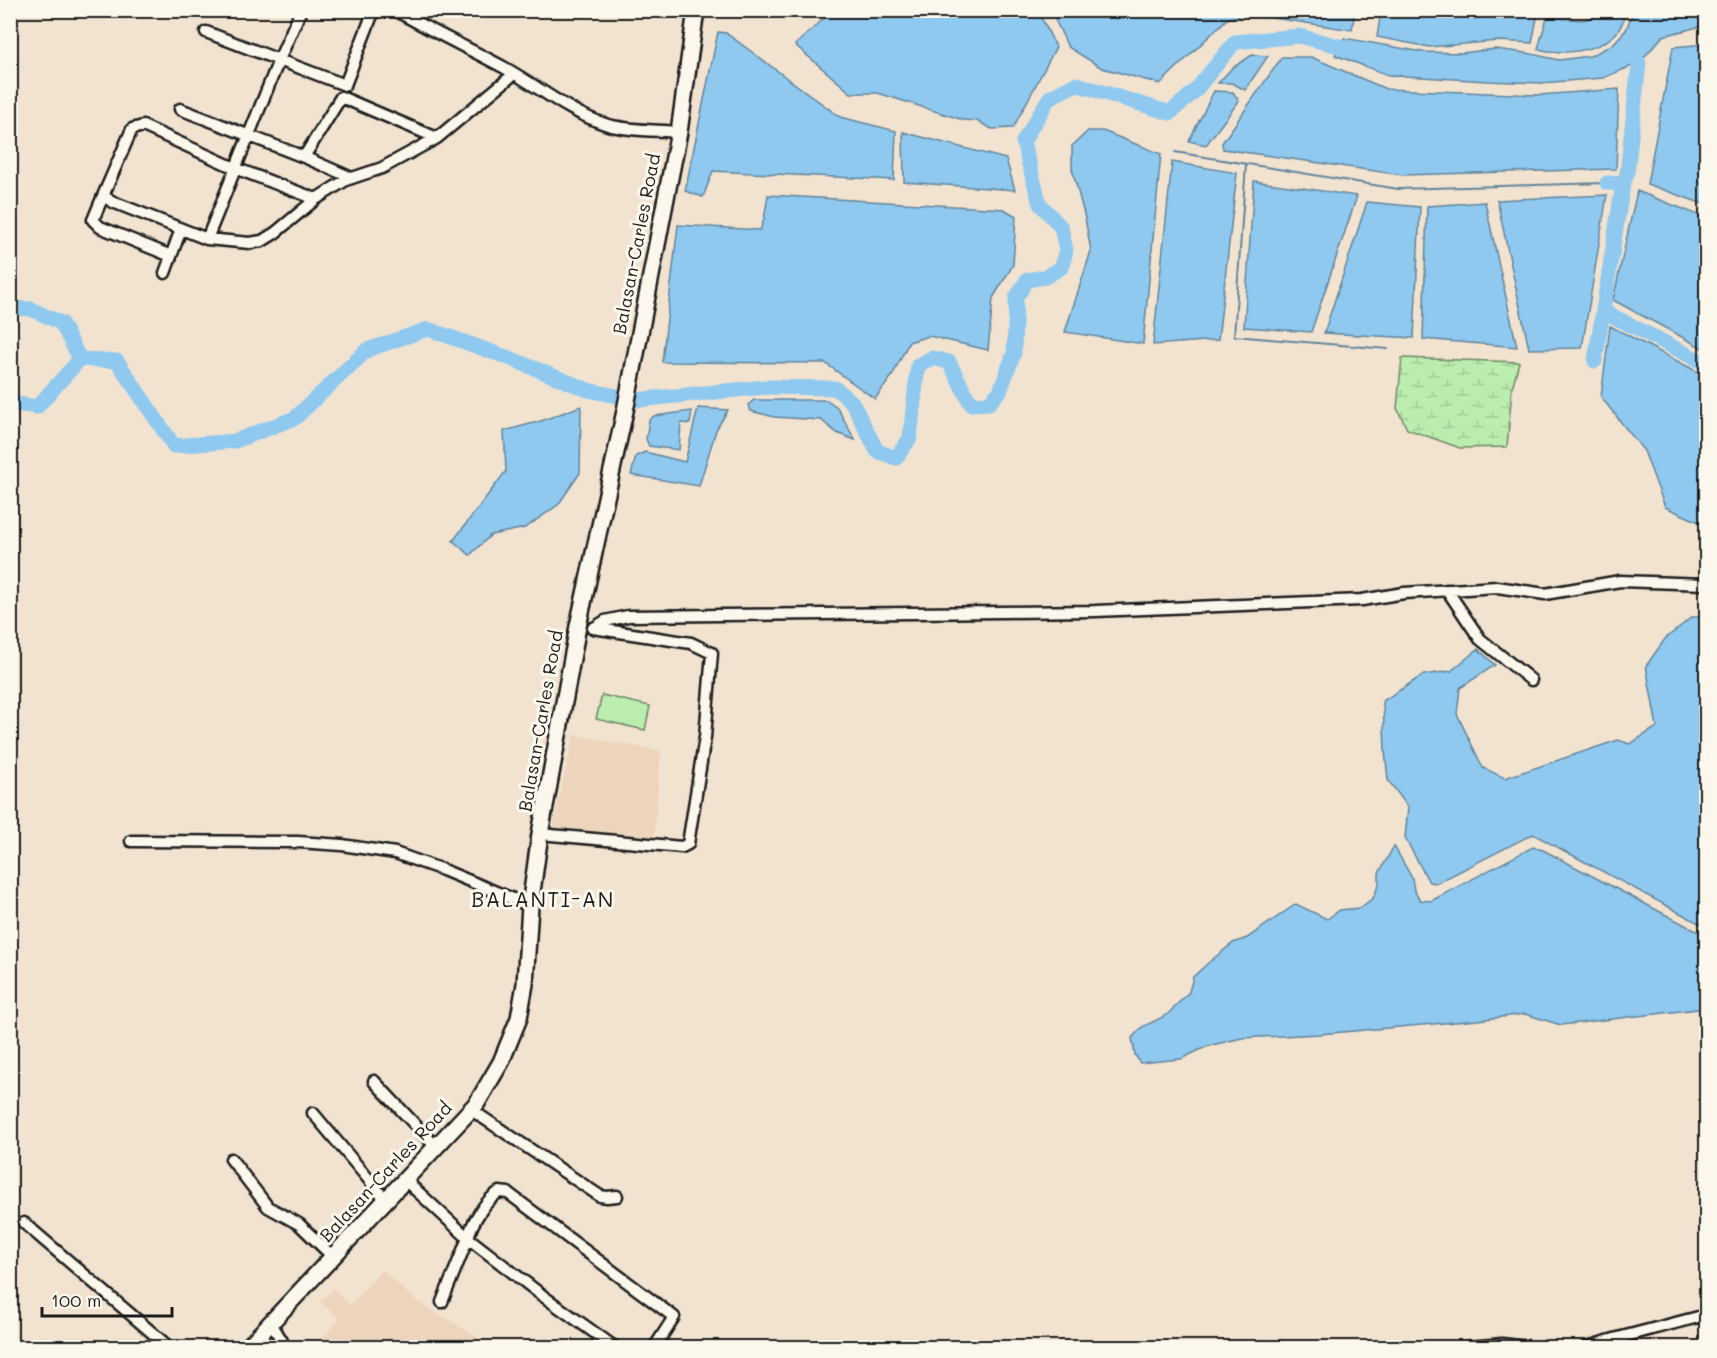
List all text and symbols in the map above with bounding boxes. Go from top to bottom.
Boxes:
street label: Balasan-Carles Road [607,151,665,336]
street label: Balasan-Carles Road [512,628,568,813]
district label: BALANTI-AN [471,885,615,912]
street label: Balasan-Carles Road [314,1096,457,1247]
scale bar [42,1280,172,1318]
text: 100 m [51,1288,101,1312]

